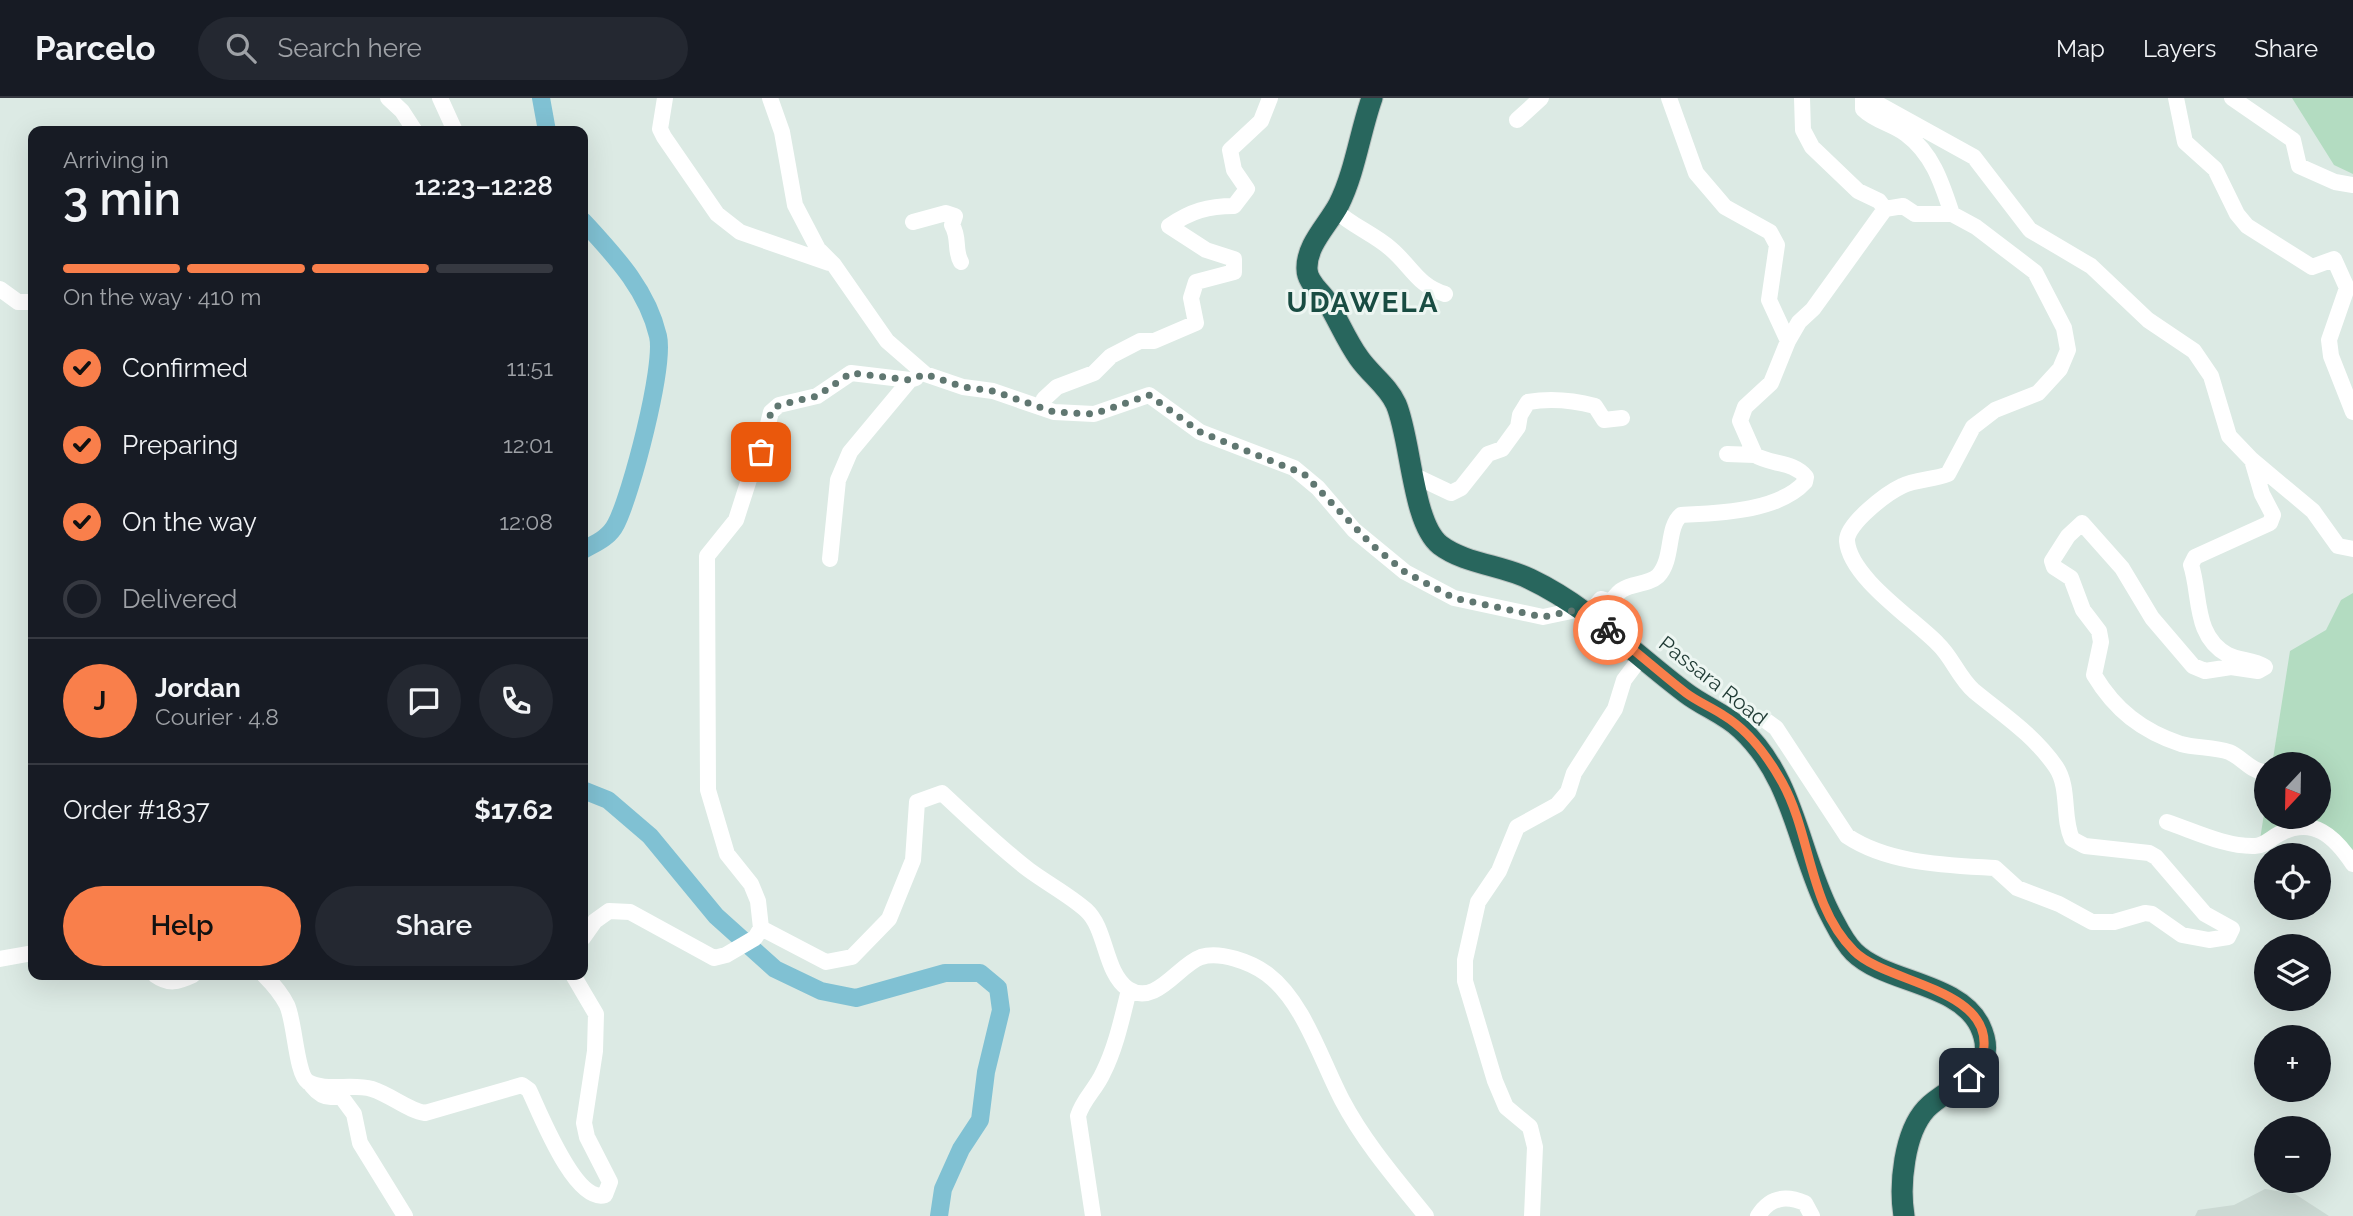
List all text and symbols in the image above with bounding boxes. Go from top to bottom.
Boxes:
search box [198,17,688,80]
text: Parcelo [35,29,156,68]
icon: search [222,29,260,67]
text: Search here [278,33,422,63]
text: Map [2056,34,2105,63]
text: Layers [2143,34,2216,63]
text: Share [2254,34,2318,63]
text: Arriving in [63,146,169,173]
text: 12:23–12:28 [415,171,553,201]
text: 3 min [63,172,181,226]
text: On the way · 410 m [63,283,261,310]
district label: UDAWELA [1287,286,1439,319]
icon: check [63,349,101,387]
text: Confirmed [122,353,248,383]
text: 11:51 [507,354,553,381]
pin [731,422,791,482]
icon: check [63,426,101,464]
text: Preparing [122,430,238,460]
text: 12:01 [503,431,553,458]
icon: bag [742,433,780,471]
icon: check [63,503,101,541]
text: On the way [122,507,257,537]
text: 12:08 [499,508,553,535]
text: Delivered [122,584,237,614]
courier [1573,595,1643,665]
icon: bike [1589,611,1627,649]
street label: Passara Road [1654,631,1772,731]
button: chat [387,664,461,738]
button: phone [479,664,553,738]
text: Jordan [155,673,241,703]
text: J [94,686,106,716]
text: Courier · 4.8 [155,703,279,730]
north arrow [2254,752,2331,830]
map controls [2254,752,2331,1193]
text: Order #1837 [63,795,210,825]
text: $17.62 [474,795,553,825]
button: locate [2254,843,2331,920]
button: Help [63,886,301,966]
button: Share [315,886,553,966]
button: layers [2254,934,2331,1011]
button: + [2254,1025,2331,1102]
pin [1939,1048,1999,1108]
icon: home [1950,1059,1988,1097]
button: − [2254,1116,2331,1193]

